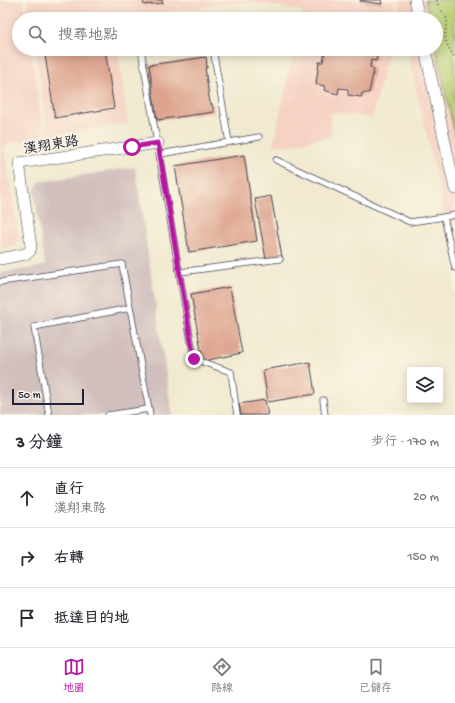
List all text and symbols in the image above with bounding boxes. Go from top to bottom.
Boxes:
search box [12,12,443,56]
icon: search [26,23,48,45]
text: 搜尋地點 [58,27,118,45]
street label: 漢翔東路 [22,133,80,159]
route start [123,138,141,156]
route end [185,350,203,368]
map controls [407,367,443,403]
button: layers [407,367,443,403]
scale bar [12,387,84,406]
text: 50 m [18,390,40,402]
text: 3 分鐘 [16,434,63,454]
text: 步行 · 170 m [371,435,439,450]
text: 直行 [54,481,84,499]
icon: ahead [16,487,38,509]
text: 20 m [413,490,439,505]
text: 漢翔東路 [54,502,106,517]
icon: right [16,547,38,569]
text: 右轉 [54,550,84,568]
text: 150 m [407,550,439,565]
icon: arrive [16,607,38,629]
text: 抵達目的地 [54,610,129,628]
tab: 地圖 [63,656,85,695]
tab: 路線 [211,656,233,695]
tab: 已儲存 [359,656,392,695]

